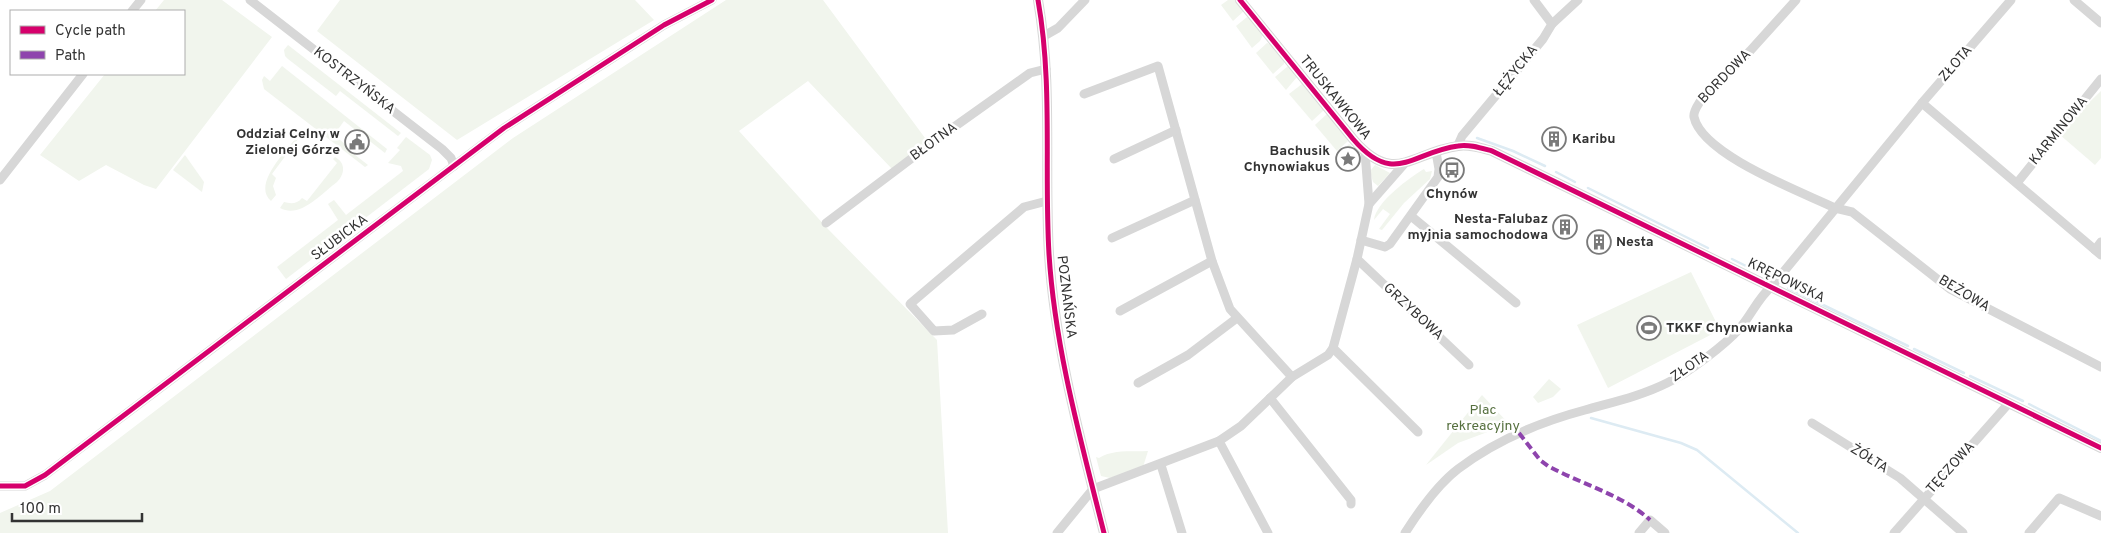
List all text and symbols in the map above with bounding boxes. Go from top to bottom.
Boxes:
legend [10,10,185,75]
text: Cycle path [55,22,126,41]
street label: ŁĘŻYCKA [1489,41,1542,100]
street label: ZŁOTA [1936,42,1976,86]
street label: KOSTRZYŃSKA [310,43,399,118]
street label: BORDOWA [1695,46,1755,108]
text: Path [55,47,86,66]
street label: TRUSKAWKOWA [1296,52,1374,144]
street label: KARMINOWA [2026,93,2092,169]
street label: BŁOTNA [907,119,961,165]
place label: Oddział Celny w Zielonej Górze [236,126,340,159]
building icon: Karibu [1541,126,1567,152]
public building icon: Oddział Celny w Zielonej Górze [344,129,370,155]
place label: Karibu [1572,131,1616,148]
place label: Bachusik Chynowiakus [1244,143,1330,176]
place icon: Bachusik Chynowiakus [1335,146,1361,172]
bus stop icon: Chynów [1439,157,1465,183]
place label: Chynów [1426,186,1478,203]
street label: SŁUBICKA [308,211,372,265]
place label: Nesta-Falubaz myjnia samochodowa [1407,211,1548,244]
building icon: Nesta-Falubaz myjnia samochodowa [1552,214,1578,240]
building icon: Nesta [1586,229,1612,255]
place label: Nesta [1616,234,1654,251]
street label: POZNAŃSKA [1052,254,1081,340]
street label: KRĘPOWSKA [1745,255,1827,307]
street label: BEŻOWA [1935,271,1993,316]
street label: GRZYBOWA [1379,280,1447,344]
sports icon: TKKF Chynowianka [1636,315,1662,341]
place label: TKKF Chynowianka [1666,320,1793,337]
street label: ZŁOTA [1668,348,1712,386]
park label: Plac rekreacyjny [1446,402,1520,435]
street label: TĘCZOWA [1923,438,1979,498]
street label: ŻÓŁTA [1847,440,1892,477]
scale bar [12,490,142,522]
text: 100 m [20,500,61,519]

